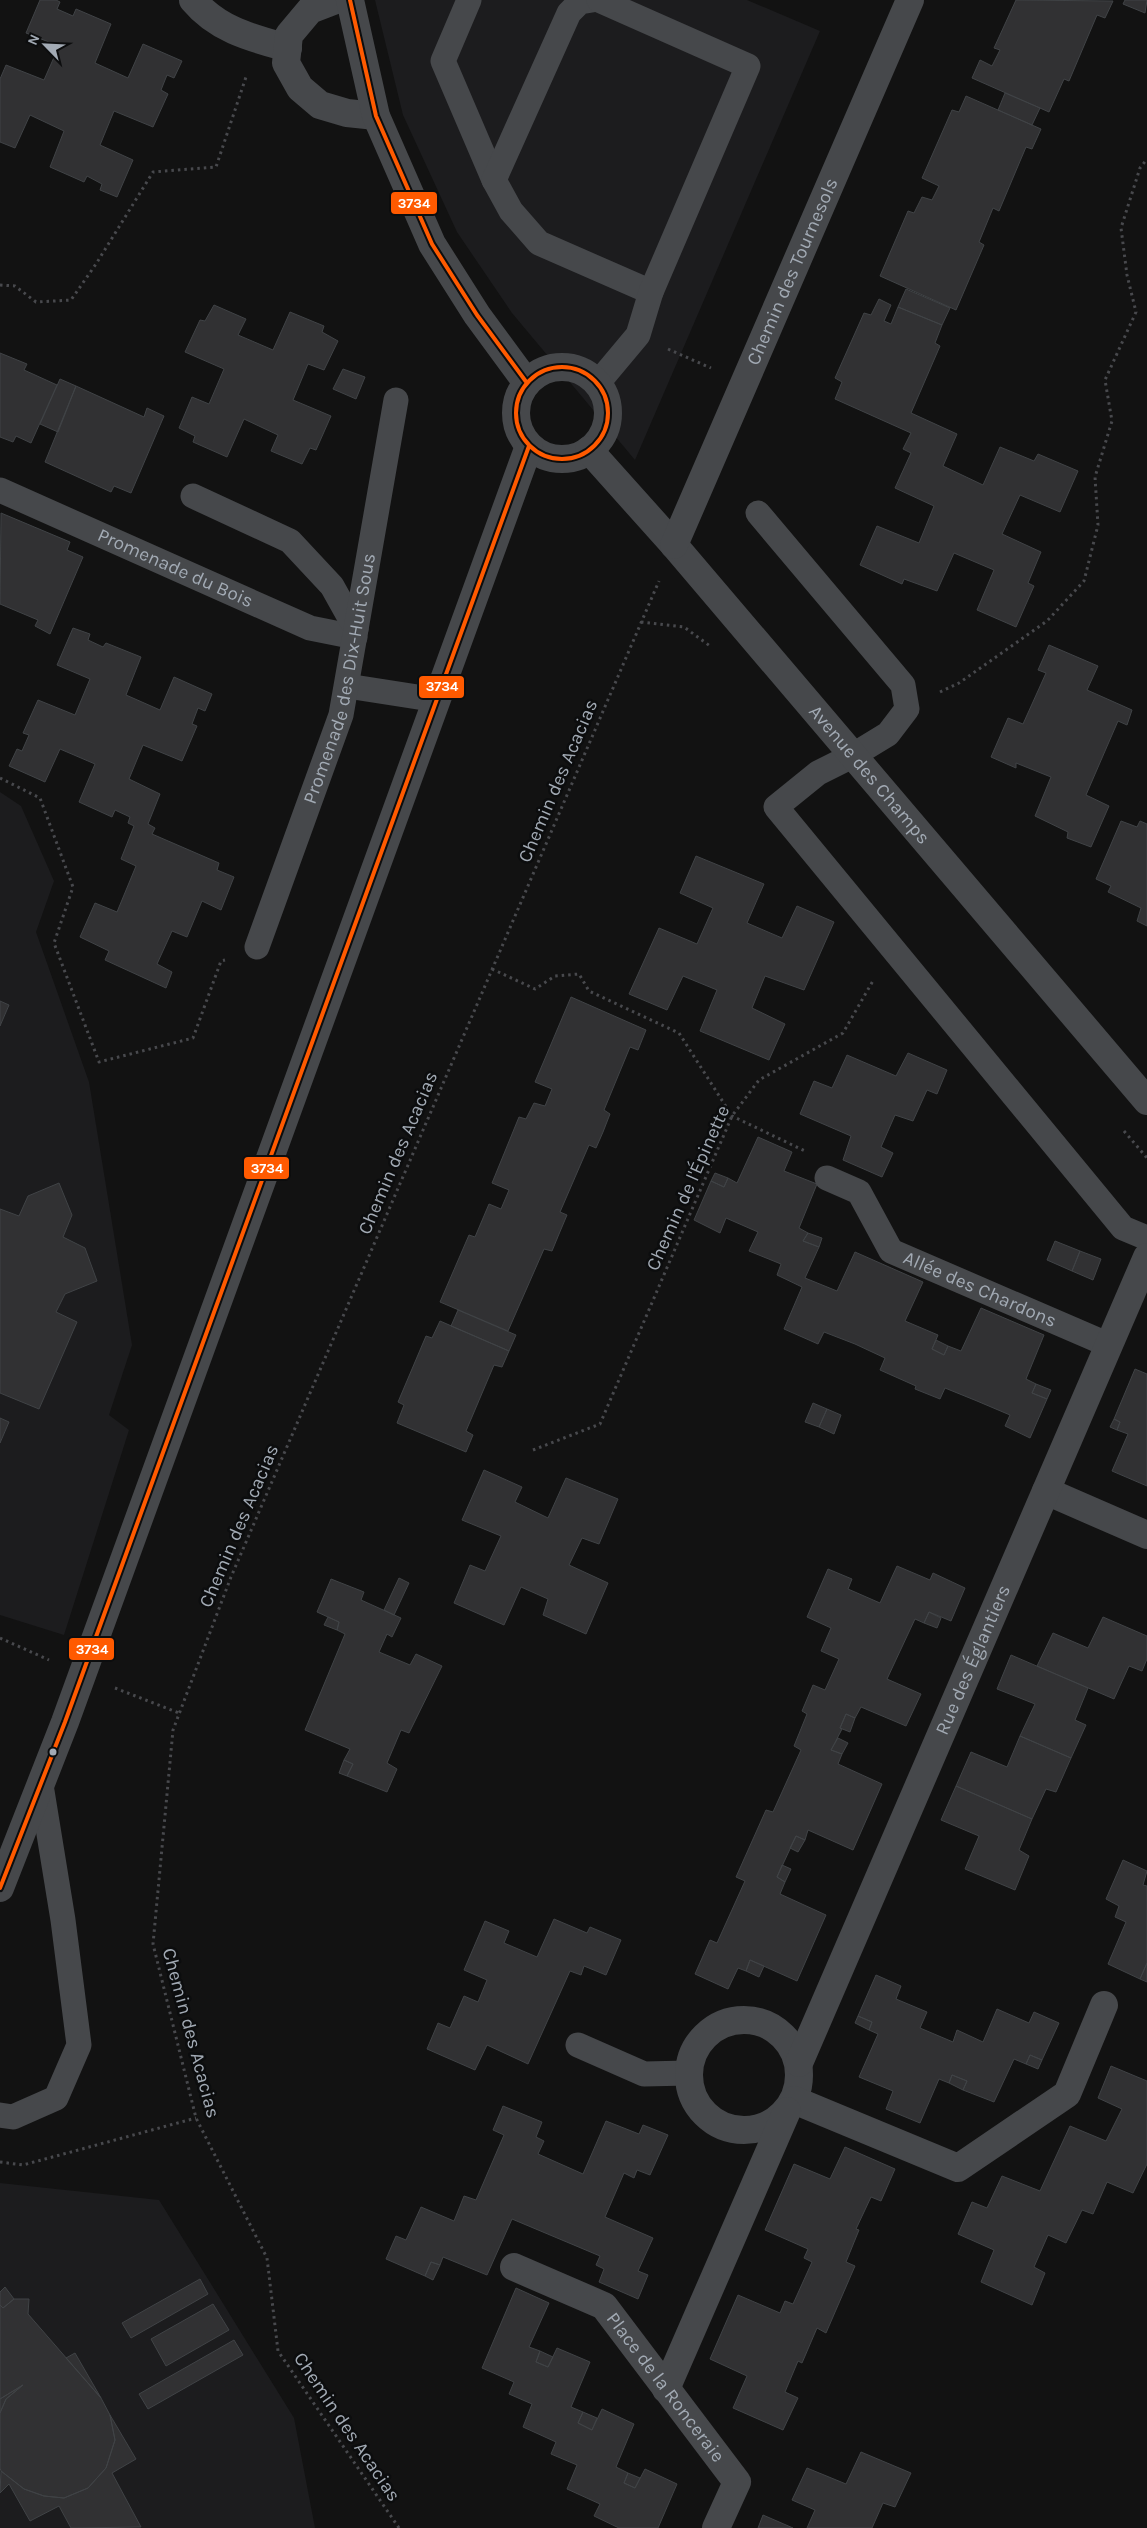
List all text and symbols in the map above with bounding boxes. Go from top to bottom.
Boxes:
north arrow [20,20,70,70]
text: N [24,32,43,48]
street label: Chemin des Tournesols [742,175,843,368]
line badge: 3734 [390,191,438,215]
text: 3734 [398,195,431,212]
street label: Promenade du Bois [94,524,257,612]
street label: Promenade des Dix-Huit Sous [299,551,380,807]
line badge: 3734 [418,675,465,699]
text: 3734 [426,678,459,695]
street label: Chemin des Acacias [514,696,602,866]
street label: Avenue des Champs [804,701,934,848]
street label: Chemin des Acacias [354,1068,442,1238]
street label: Chemin de l'Épinette [641,1102,734,1274]
line badge: 3734 [243,1156,290,1180]
text: 3734 [251,1160,284,1177]
street label: Allée des Chardons [900,1247,1060,1332]
street label: Chemin des Acacias [195,1441,283,1611]
street label: Rue des Églantiers [931,1582,1015,1738]
line badge: 3734 [68,1637,115,1661]
text: 3734 [76,1641,109,1658]
unlabelled marker [48,1747,58,1757]
street label: Chemin des Acacias [158,1946,224,2120]
street label: Place de la Ronceraie [602,2308,729,2467]
street label: Chemin des Acacias [289,2348,405,2506]

